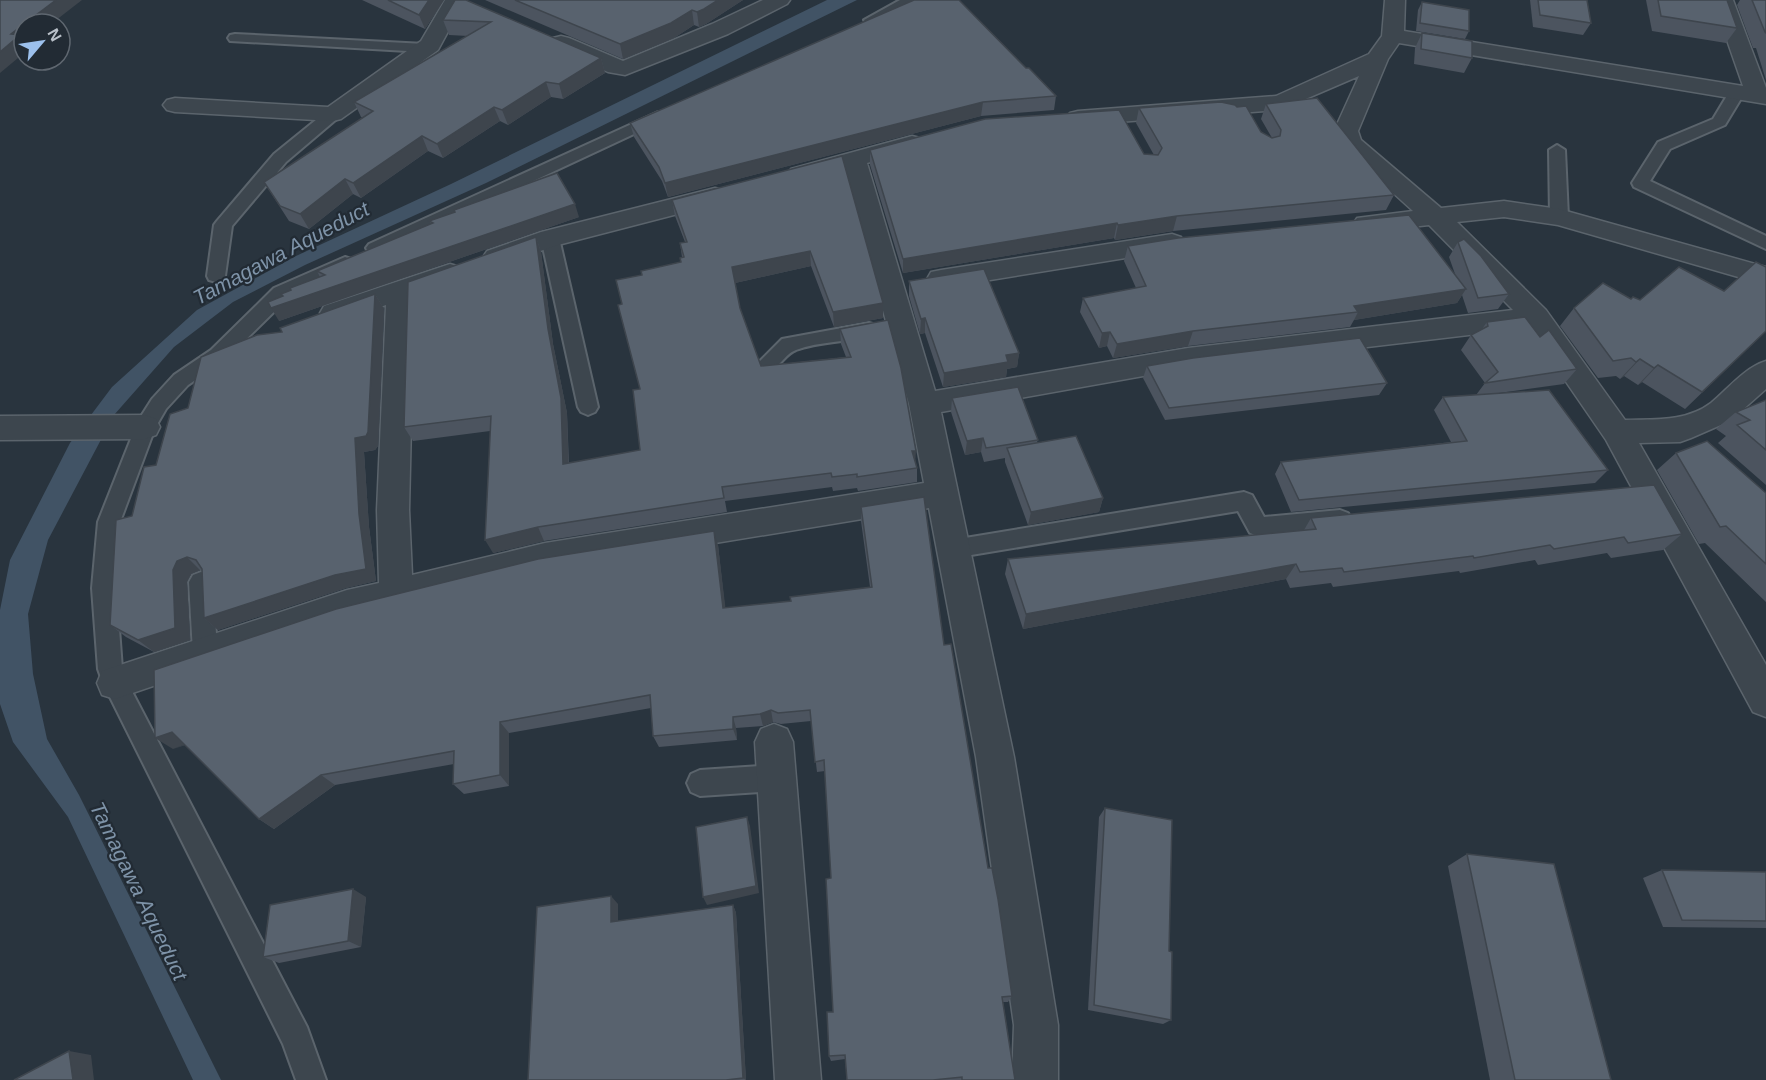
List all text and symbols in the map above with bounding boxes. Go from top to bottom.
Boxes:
north arrow [12,12,72,72]
text: N [44,26,65,44]
water label: Tamagawa Aqueduct [189,196,374,309]
water label: Tamagawa Aqueduct [86,798,193,985]

